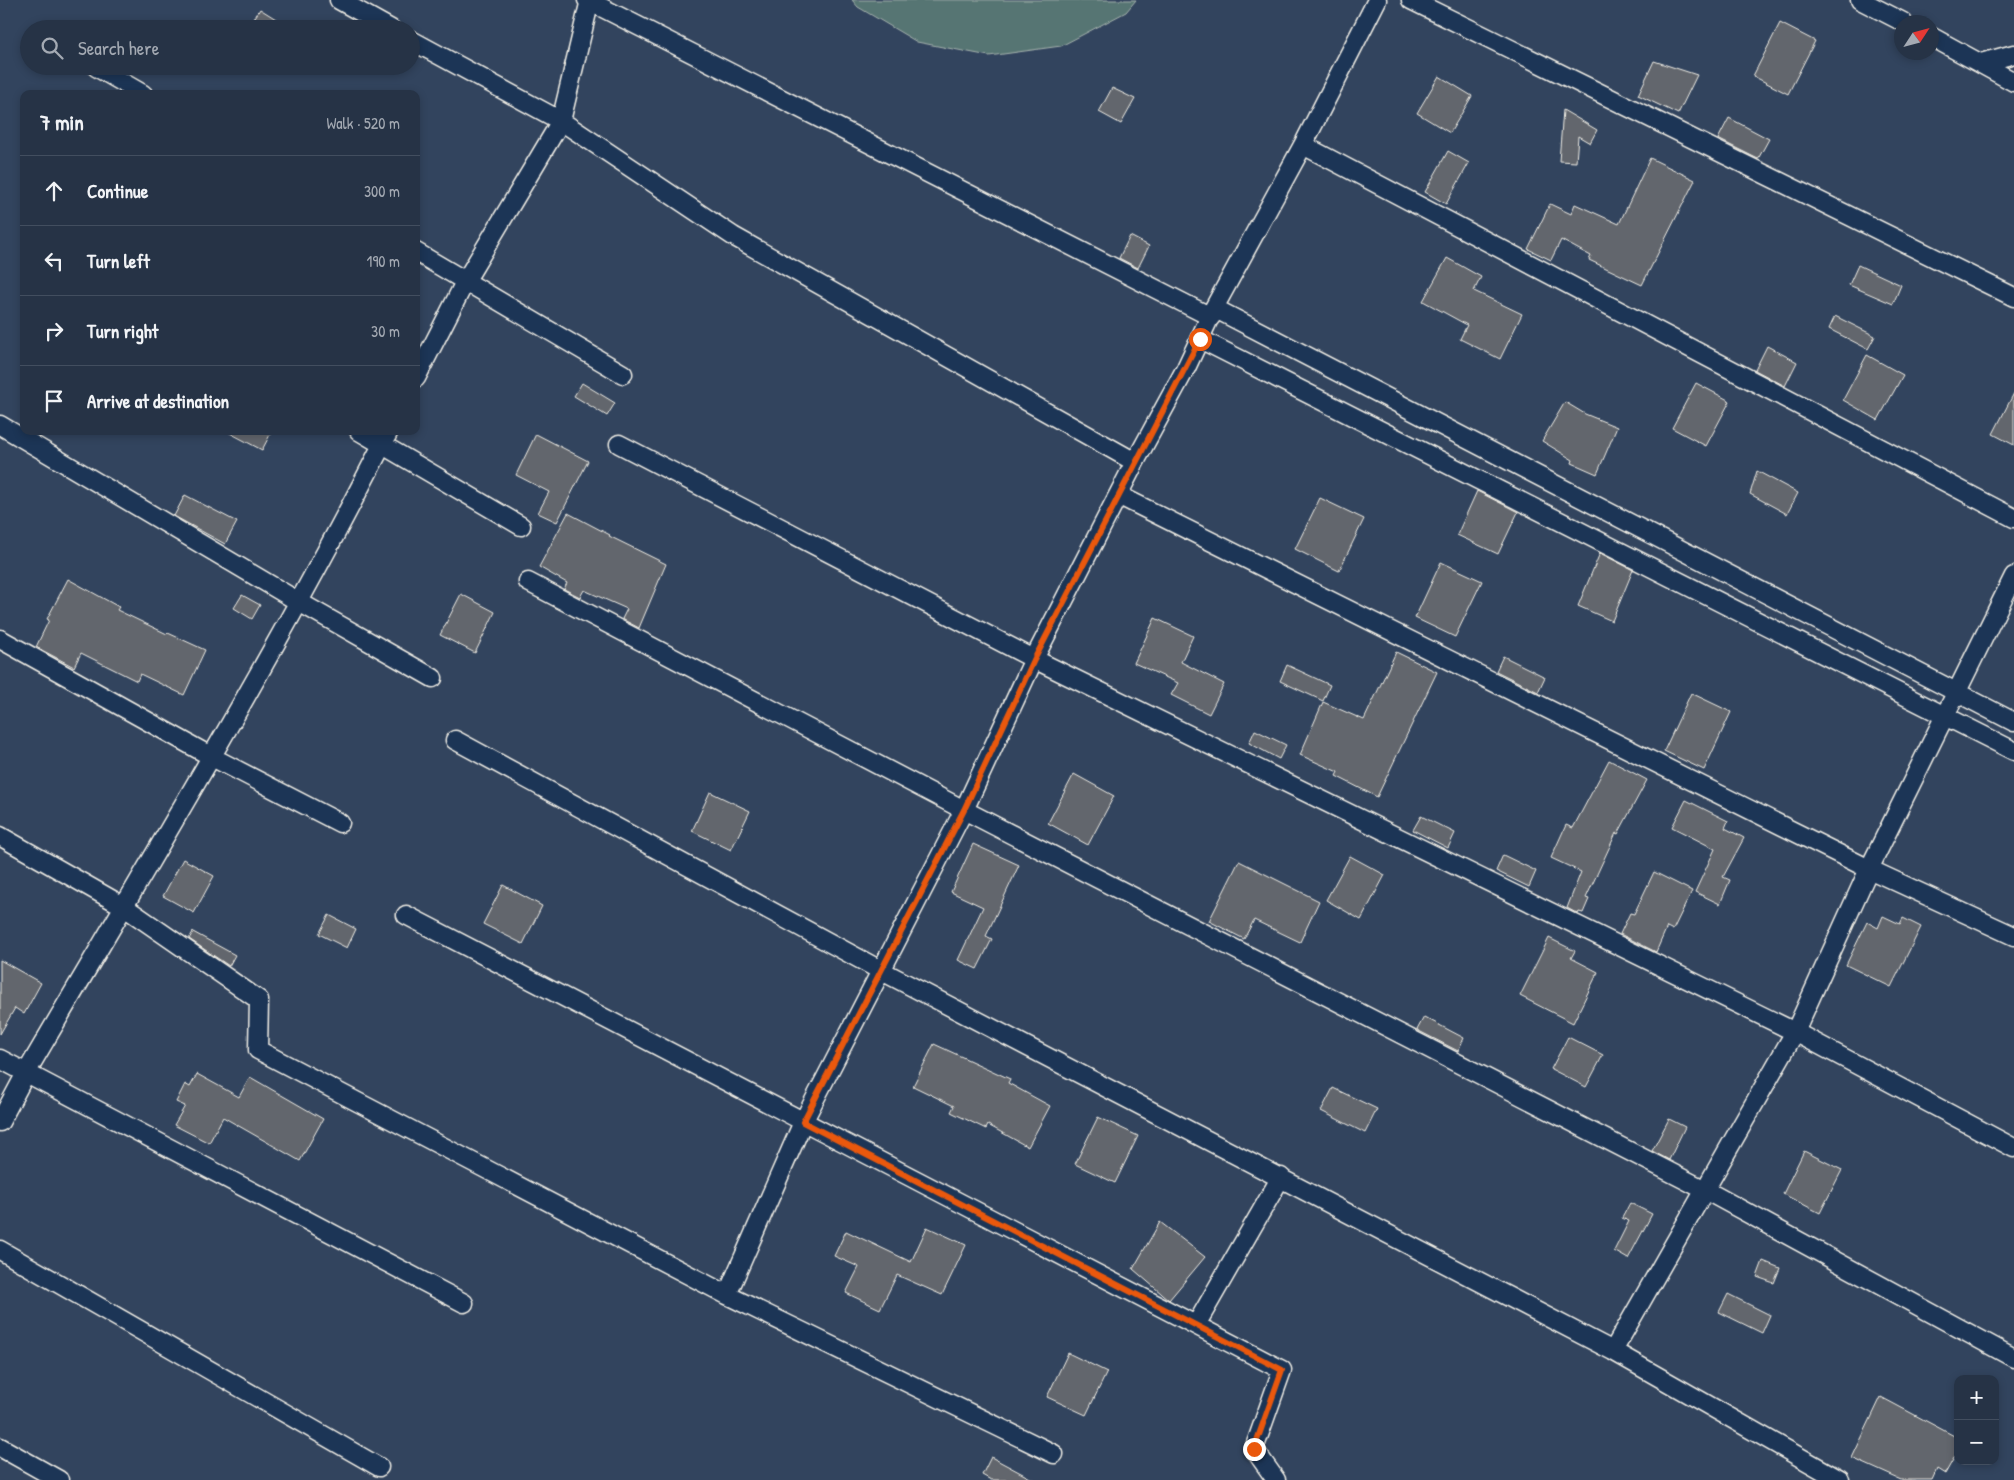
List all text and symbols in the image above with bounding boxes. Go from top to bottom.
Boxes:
north arrow [1894,15,1939,60]
search box [20,20,420,75]
icon: search [38,34,66,62]
text: Search here [78,35,159,61]
text: 7 min [40,108,84,137]
text: Walk · 520 m [326,112,400,134]
icon: ahead [40,177,68,205]
text: Continue [87,178,148,204]
text: 300 m [364,180,400,202]
icon: left [40,247,68,275]
text: Turn left [87,248,150,274]
text: 190 m [367,250,400,272]
icon: right [40,317,68,345]
text: Turn right [87,318,158,344]
text: 30 m [371,320,400,342]
route start [1189,328,1212,351]
icon: arrive [40,387,68,415]
text: Arrive at destination [87,388,229,414]
map controls [1954,1375,1999,1465]
button: + [1954,1375,1999,1420]
button: − [1954,1420,1999,1465]
route end [1243,1438,1266,1461]

